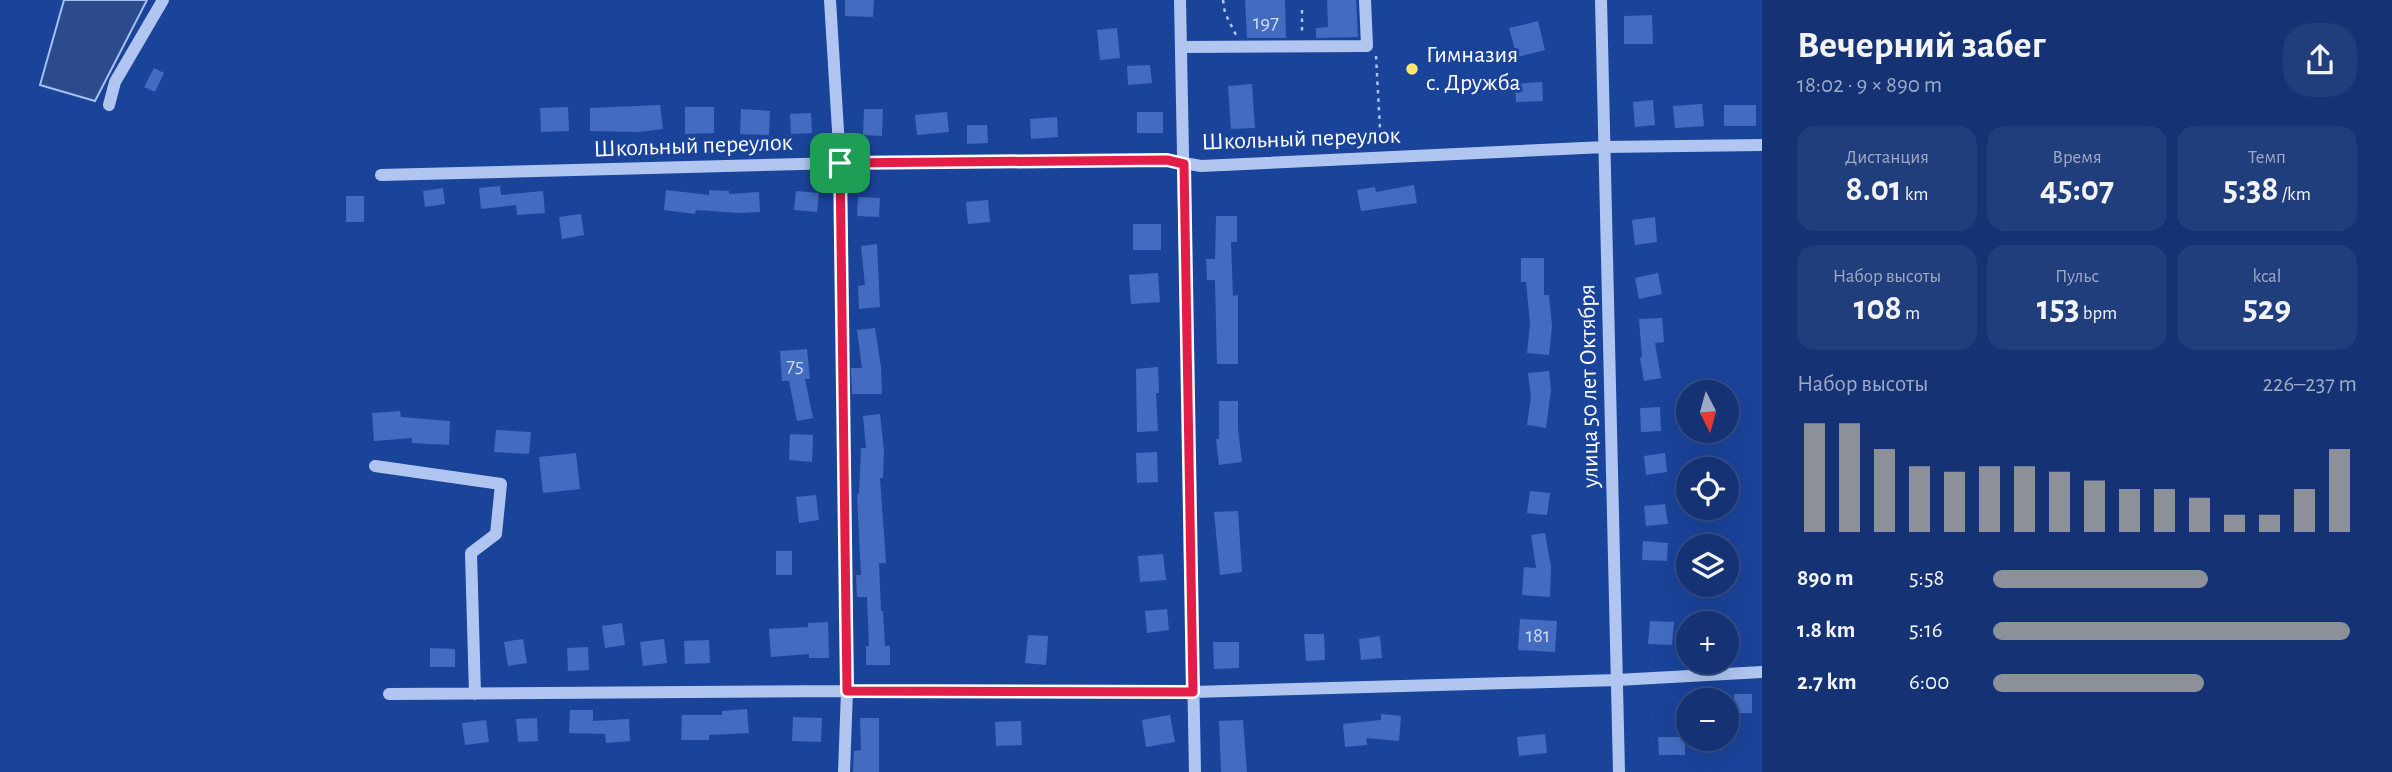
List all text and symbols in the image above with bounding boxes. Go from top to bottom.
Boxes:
house number: 197 [1253,12,1279,33]
button: share [2283,23,2357,97]
text: Вечерний забег [1797,27,2046,65]
place label: Гимназия с. Дружба [1426,43,1521,95]
marker: Гимназия с. Дружба [1404,61,1420,77]
text: 18:02 · 9 × 890 m [1797,74,1942,97]
street label: Школьный переулок [1201,124,1401,154]
street label: Школьный переулок [593,131,793,161]
pin [810,133,870,193]
icon: arrive [821,144,859,182]
text: Дистанция [1845,148,1929,167]
text: Время [2052,148,2102,167]
text: Темп [2248,148,2286,167]
text: 8.01 [1845,172,1902,207]
text: 45:07 [2040,172,2114,207]
text: 5:38 [2223,172,2279,207]
text: km [1902,185,1929,204]
text: /km [2279,185,2311,204]
text: Набор высоты [1833,267,1941,286]
text: Пульс [2055,267,2099,286]
text: kcal [2253,267,2281,286]
street label: улица 50 лет Октября [1575,284,1603,489]
text: 108 [1854,291,1902,326]
text: 153 [2037,291,2080,326]
text: 529 [2243,291,2291,326]
text: m [1902,304,1920,323]
text: bpm [2080,304,2117,323]
house number: 75 [786,355,804,376]
text: Набор высоты [1797,373,1929,396]
text: 226–237 m [2263,373,2357,396]
north arrow [1676,380,1740,443]
map controls [1676,380,1739,751]
button: locate [1676,457,1739,520]
button: layers [1676,534,1739,597]
text: 890 m [1797,567,1853,590]
text: 5:58 [1909,567,1944,590]
button: + [1676,611,1739,674]
text: 1.8 km [1797,619,1855,642]
text: 5:16 [1909,619,1943,642]
house number: 181 [1526,625,1550,646]
text: 2.7 km [1797,671,1856,694]
text: 6:00 [1909,671,1949,694]
button: − [1676,688,1739,751]

